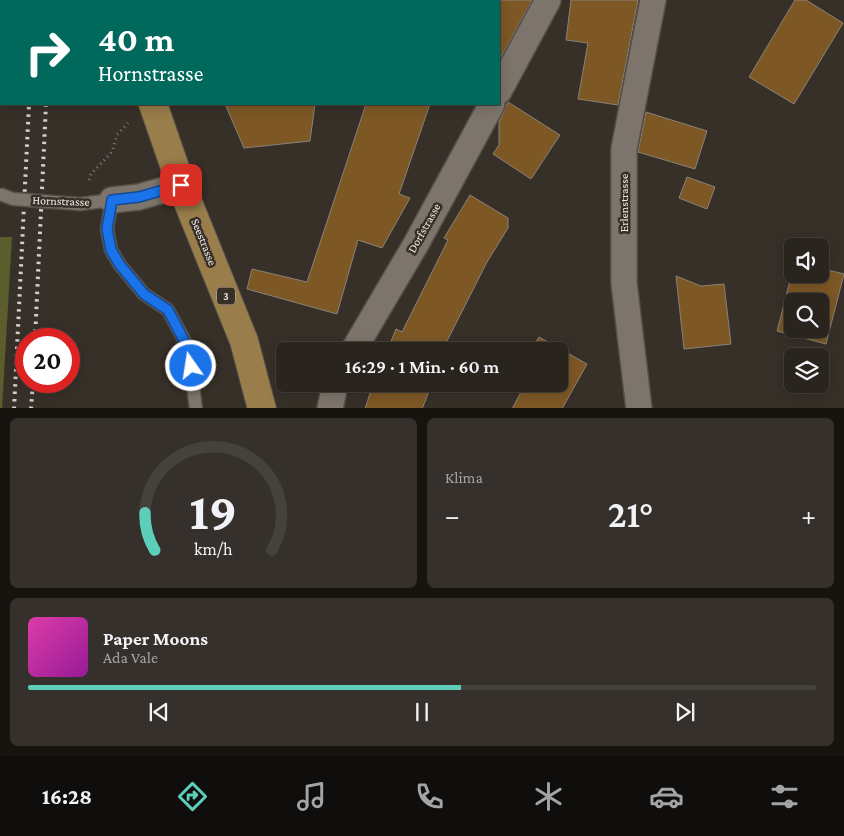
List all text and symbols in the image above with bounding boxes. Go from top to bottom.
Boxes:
icon: right [15,20,80,85]
text: 40 m [98,20,175,59]
text: Hornstrasse [98,61,203,86]
pin [160,164,202,206]
icon: arrive [167,171,195,199]
street label: Erlenstrasse [617,174,631,232]
street label: Hornstrasse [32,193,90,209]
street label: Dorfstrasse [405,201,443,255]
street label: Seestrasse [188,217,220,267]
map controls [784,238,829,393]
button: sound [784,238,829,283]
road number: 3 [217,288,235,304]
button: search [784,293,829,338]
speed limit sign: 20 [15,328,80,393]
position arrow [164,339,216,391]
button: layers [784,348,829,393]
text: 16:29 · 1 Min. · 60 m [345,356,499,377]
text: Klima [445,469,483,486]
text: 19 [190,482,237,540]
text: 21° [608,493,653,535]
text: − [445,500,460,531]
text: + [801,500,816,531]
text: km/h [194,539,233,559]
text: Paper Moons [103,628,208,649]
text: Ada Vale [103,649,158,666]
icon: previous [145,698,173,726]
icon: pause [408,698,436,726]
icon: next [671,698,699,726]
icon: directions [175,779,210,814]
icon: music [294,779,329,814]
icon: phone [412,779,447,814]
icon: climate [531,779,566,814]
icon: car [649,779,684,814]
icon: filters [767,779,802,814]
text: 16:28 [42,784,92,809]

